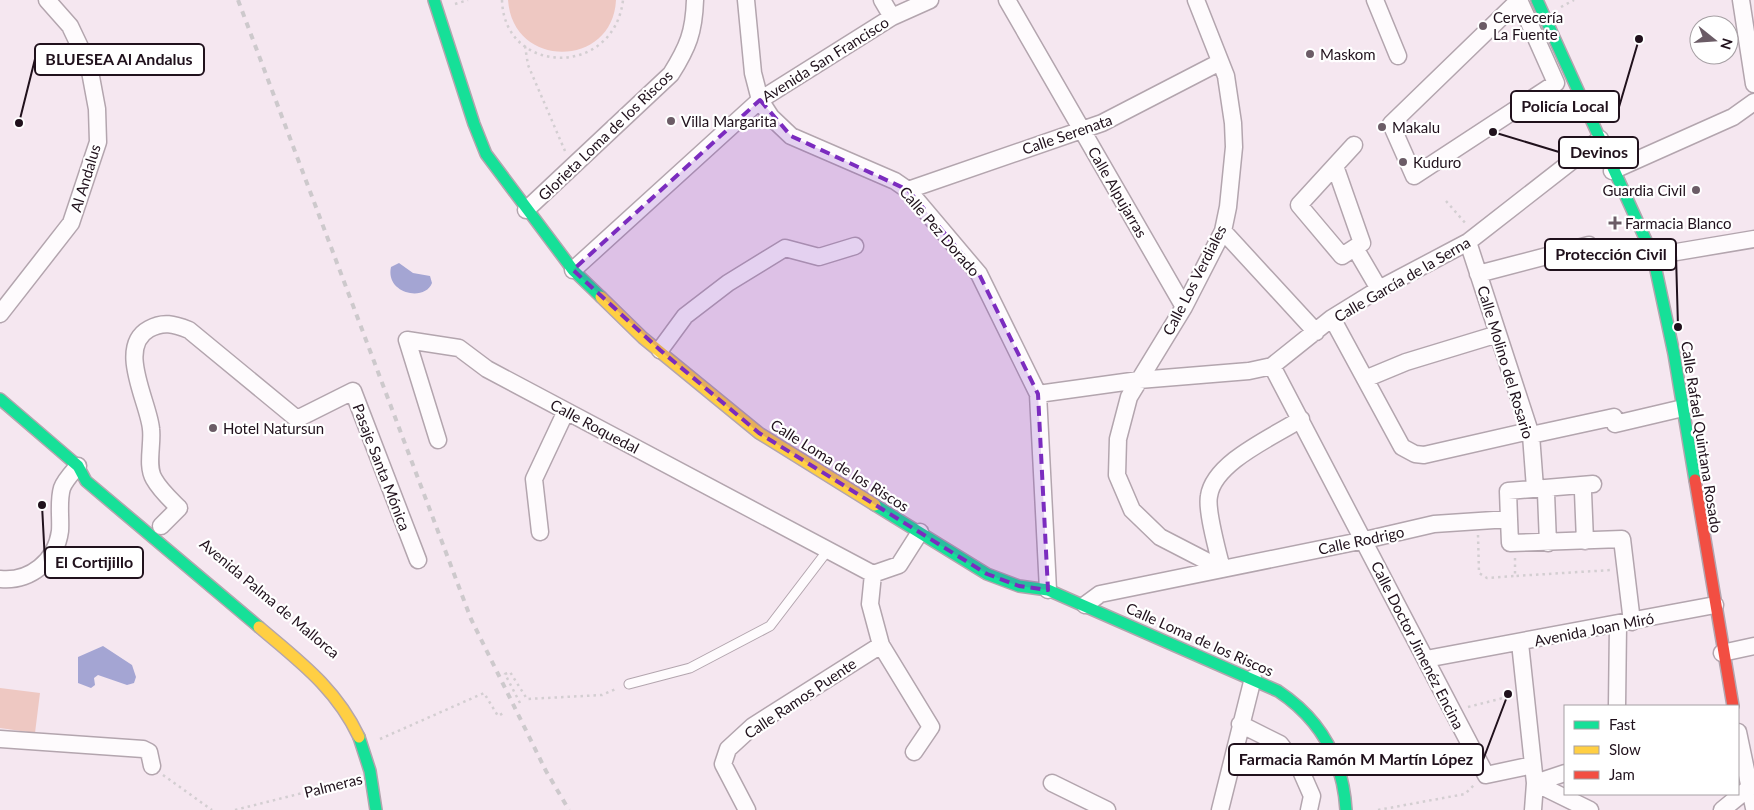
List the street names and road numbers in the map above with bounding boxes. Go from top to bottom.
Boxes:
street label: Avenida San Francisco [758,13,892,105]
street label: Glorieta Loma de los Riscos [534,66,676,204]
street label: Calle Serenata [1020,110,1114,158]
street label: Al Andalus [66,142,104,214]
street label: Calle Alpujarras [1085,143,1151,241]
street label: Calle Pez Dorado [896,182,984,280]
street label: Calle Los Verdiales [1158,222,1230,338]
street label: Calle García de la Serna [1331,233,1473,325]
street label: Calle Molino del Rosario [1474,283,1538,441]
street label: Calle Rafael Quintana Rosado [1678,340,1726,534]
street label: Calle Roquedal [548,395,642,457]
street label: Pasaje Santa Mónica [349,401,415,533]
street label: Calle Loma de los Riscos [768,415,912,515]
street label: Calle Rodrigo [1316,522,1406,558]
street label: Avenida Palma de Mallorca [197,534,343,662]
street label: Calle Doctor Jimenéz Encina [1368,558,1468,732]
street label: Calle Loma de los Riscos [1123,598,1277,680]
street label: Avenida Joan Miró [1533,609,1655,649]
street label: Calle Ramos Puente [741,654,859,742]
street label: Palmeras [302,769,364,801]

